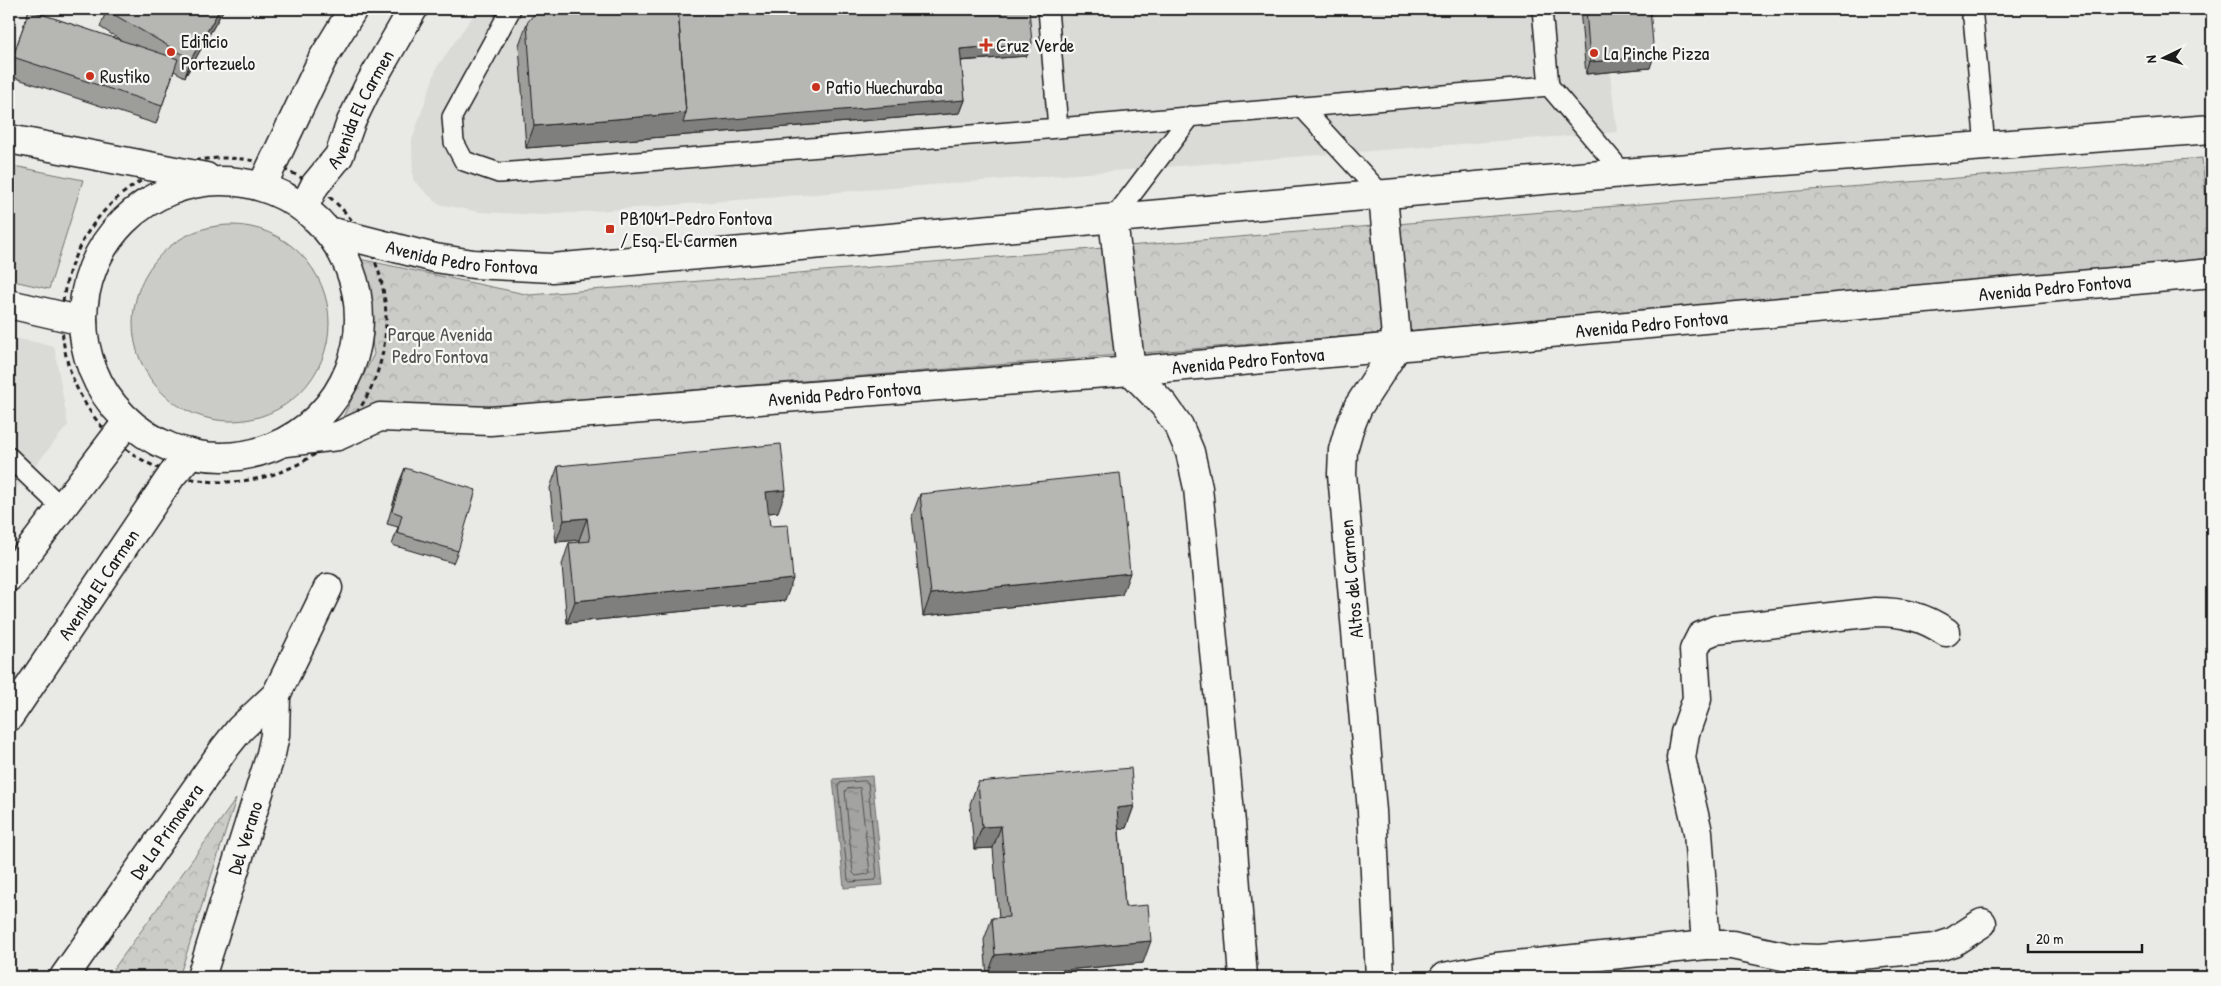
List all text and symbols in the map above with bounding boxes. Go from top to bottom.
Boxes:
place label: Edificio Portezuelo [181,28,256,76]
place label: Cruz Verde [996,32,1075,58]
north arrow [2138,32,2188,82]
marker: Cruz Verde [980,39,992,51]
place label: La Pinche Pizza [1604,40,1710,66]
street label: Avenida El Carmen [321,45,400,174]
marker: Edificio Portezuelo [165,46,177,58]
marker: La Pinche Pizza [1588,47,1600,59]
text: N [2141,54,2160,64]
place label: Rustiko [100,63,150,89]
marker: Rustiko [84,70,96,82]
place label: Patio Huechuraba [826,74,943,100]
marker: Patio Huechuraba [810,81,822,93]
place label: PB1041-Pedro Fontova / Esq. El Carmen [620,205,772,253]
marker: PB1041-Pedro Fontova / Esq. El Carmen [604,223,616,235]
street label: Avenida Pedro Fontova [384,233,539,280]
street label: Avenida Pedro Fontova [1978,267,2133,307]
street label: Avenida Pedro Fontova [1574,304,1729,344]
park label: Parque Avenida Pedro Fontova [388,321,493,369]
street label: Avenida Pedro Fontova [1171,340,1326,380]
street label: Avenida Pedro Fontova [767,374,922,412]
street label: Altos del Carmen [1333,519,1369,639]
street label: Avenida El Carmen [52,524,145,645]
street label: De La Primavera [124,778,209,884]
street label: Del Verano [221,798,269,878]
scale bar [2028,921,2142,953]
text: 20 m [2036,928,2063,949]

